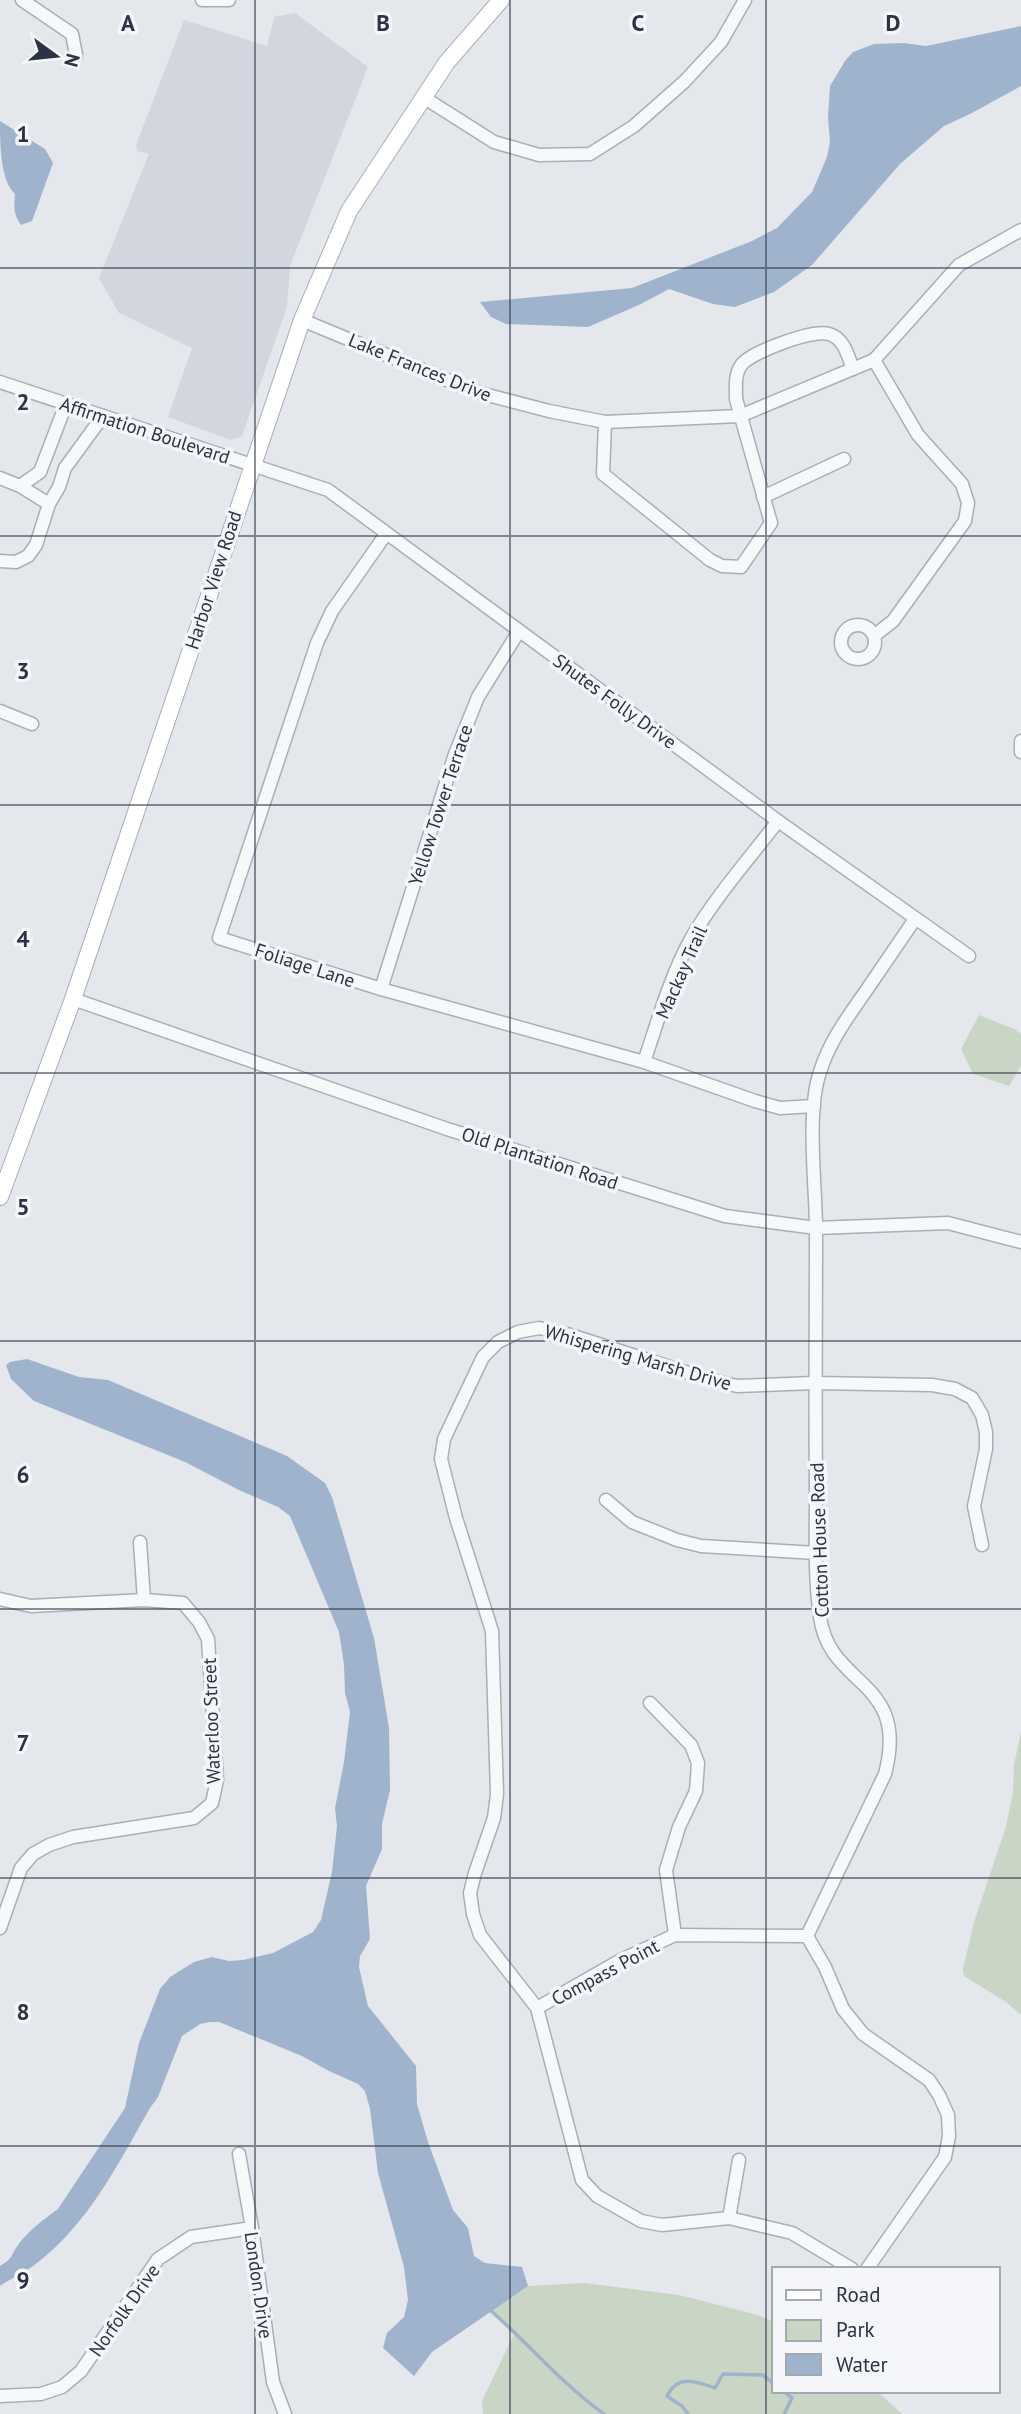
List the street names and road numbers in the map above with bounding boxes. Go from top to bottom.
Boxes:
street label: Lake Frances Drive [345,327,495,407]
street label: Affirmation Boulevard [57,391,233,469]
street label: Harbor View Road [179,508,247,652]
street label: Shutes Folly Drive [549,648,681,754]
street label: Yellow Tower Terrace [403,721,477,889]
street label: Mackay Trail [650,921,712,1022]
street label: Foliage Lane [252,938,358,992]
street label: Old Plantation Road [459,1121,621,1195]
street label: Whispering Marsh Drive [542,1319,734,1395]
street label: Cotton House Road [804,1462,834,1618]
street label: Waterloo Street [197,1657,225,1785]
street label: Compass Point [547,1933,663,2010]
street label: London Drive [240,2230,278,2340]
street label: Norfolk Drive [83,2259,165,2361]

